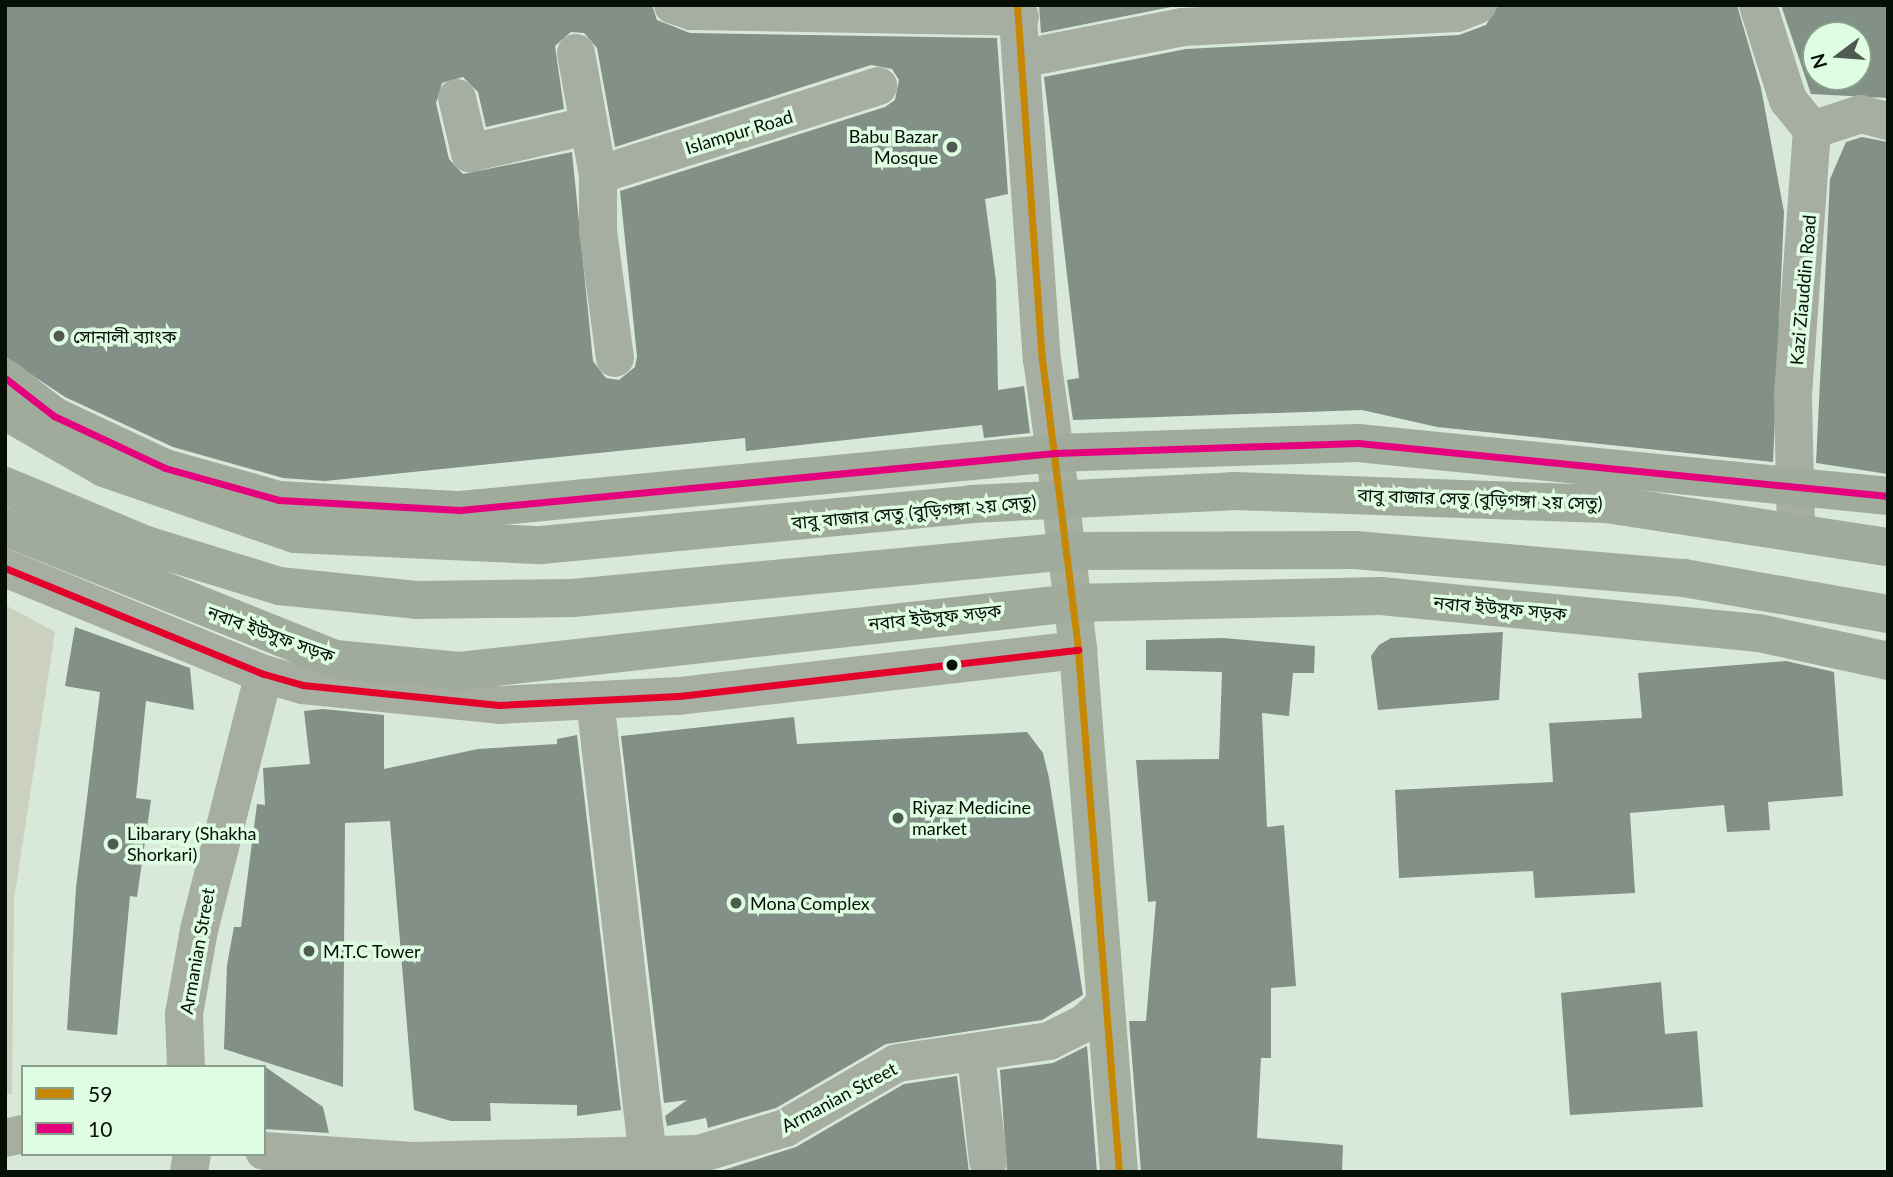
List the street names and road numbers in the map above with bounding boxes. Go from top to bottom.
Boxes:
street label: Islampur Road [682,105,796,159]
street label: Kazi Ziauddin Road [1786,214,1820,366]
street label: বাবু বাজার সেতু (বুড়িগঙ্গা ২য় সেতু) [1357,484,1603,514]
street label: বাবু বাজার সেতু (বুড়িগঙ্গা ২য় সেতু) [791,491,1037,533]
street label: নবাব ইউসুফ সড়ক [1433,591,1567,625]
street label: নবাব ইউসুফ সড়ক [867,599,1003,635]
street label: নবাব ইউসুফ সড়ক [205,601,337,667]
street label: Armanian Street [175,886,219,1016]
street label: Armanian Street [778,1057,900,1137]

